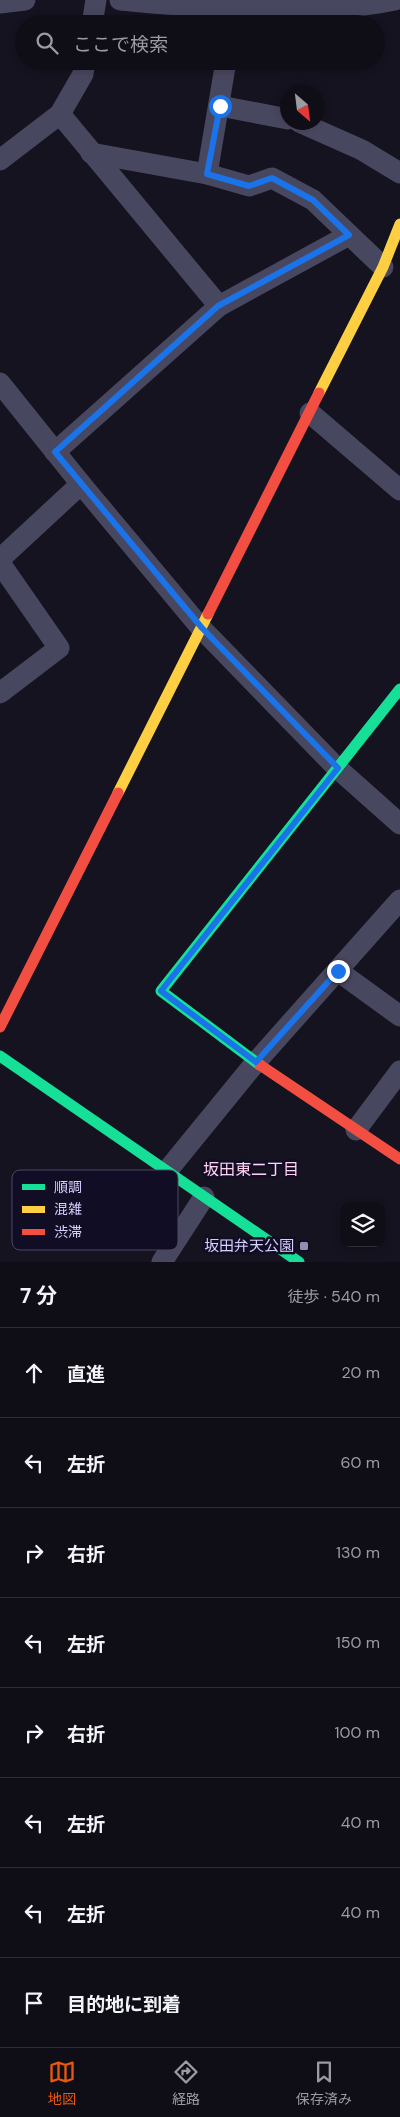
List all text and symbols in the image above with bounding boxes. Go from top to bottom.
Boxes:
search box [15,15,385,70]
icon: search [33,29,61,57]
text: ここで検索 [73,32,168,57]
north arrow [280,85,325,130]
route start [209,95,232,118]
route end [327,960,350,983]
district label: 坂田東二丁目 [203,1159,299,1180]
legend [12,1170,178,1250]
text: 順調 [54,1178,82,1196]
text: 混雑 [54,1200,82,1218]
map controls [340,1202,385,1247]
button: layers [340,1202,385,1247]
text: 渋滞 [54,1223,82,1241]
place label: 坂田弁天公園 [204,1236,294,1256]
marker: 坂田弁天公園 [298,1240,310,1252]
text: 7 分 [20,1282,57,1310]
text: 徒歩 · 540 m [287,1286,380,1307]
icon: ahead [20,1359,48,1387]
text: 直進 [67,1362,105,1387]
text: 20 m [341,1362,380,1383]
icon: left [20,1449,48,1477]
text: 左折 [67,1452,105,1477]
text: 60 m [340,1452,380,1473]
icon: right [20,1539,48,1567]
text: 右折 [67,1542,105,1567]
text: 130 m [336,1542,380,1563]
icon: left [20,1629,48,1657]
text: 左折 [67,1632,105,1657]
text: 150 m [336,1632,380,1653]
icon: right [20,1719,48,1747]
text: 右折 [67,1722,105,1747]
text: 100 m [335,1722,380,1743]
icon: left [20,1809,48,1837]
text: 左折 [67,1812,105,1837]
text: 40 m [341,1812,380,1833]
icon: left [20,1899,48,1927]
text: 左折 [67,1902,105,1927]
text: 40 m [341,1902,380,1923]
icon: arrive [20,1989,48,2017]
text: 目的地に到着 [67,1992,181,2017]
tab: 地図 [48,2058,76,2108]
tab: 経路 [172,2058,200,2108]
tab: 保存済み [296,2058,352,2108]

